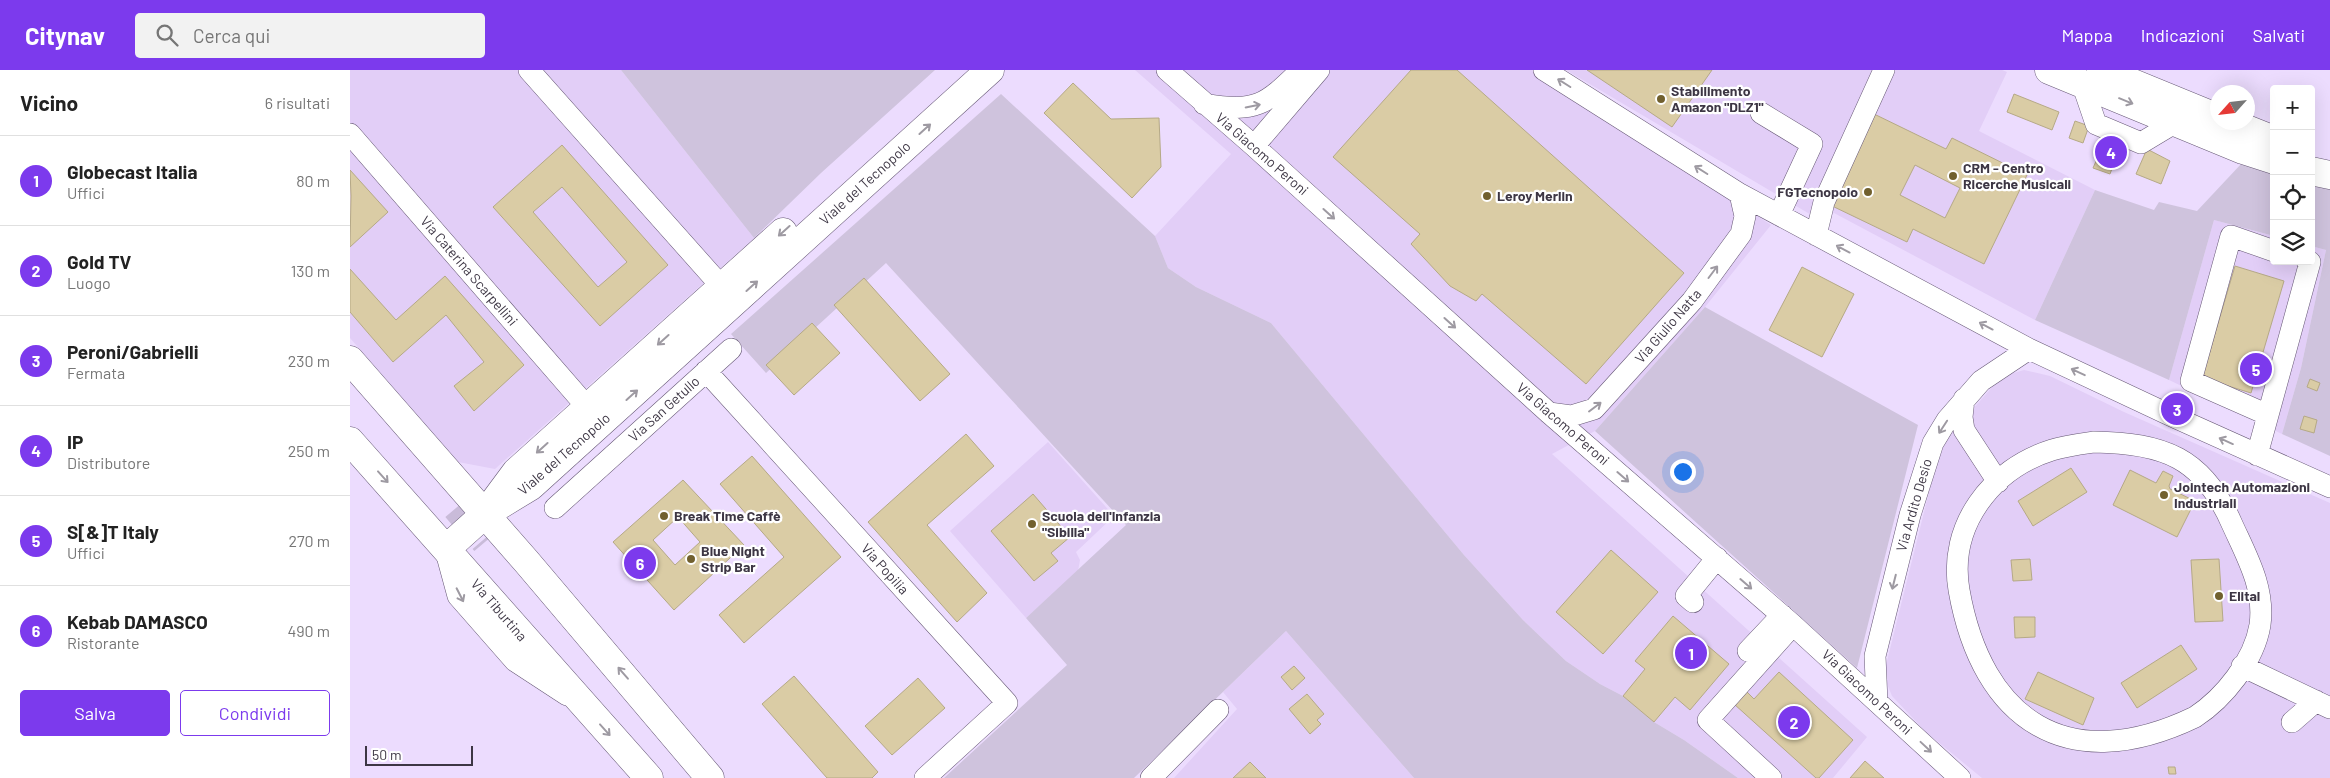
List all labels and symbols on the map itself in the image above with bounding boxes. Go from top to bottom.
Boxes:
one-way arrow [1558,78,1572,88]
place label: Stabilimento Amazon "DLZ1" [1671,82,1764,115]
north arrow [2210,85,2255,130]
marker: Stabilimento Amazon "DLZ1" [1655,93,1667,105]
one-way arrow [2118,97,2133,107]
one-way arrow [1244,101,1260,111]
street label: Via Giacomo Peroni [1213,109,1312,198]
one-way arrow [918,124,931,135]
pin: 4 [2095,133,2127,171]
street label: Viale del Tecnopolo [816,137,914,228]
place label: CRM - Centro Ricerche Musicali [1963,159,2071,192]
one-way arrow [1695,164,1709,174]
marker: CRM - Centro Ricerche Musicali [1947,170,1959,182]
place label: FGTecnopolo [1777,183,1858,200]
marker: FGTecnopolo [1862,186,1874,198]
place label: Leroy Merlin [1497,187,1573,204]
marker: Leroy Merlin [1481,190,1493,202]
one-way arrow [1322,208,1335,220]
street label: Via Caterina Scarpellini [417,212,522,329]
one-way arrow [778,225,791,237]
one-way arrow [1836,244,1851,253]
one-way arrow [1708,266,1719,279]
one-way arrow [746,280,759,292]
street label: Via Giulio Natta [1631,285,1704,366]
one-way arrow [1443,317,1456,329]
one-way arrow [1979,321,1994,331]
one-way arrow [657,334,670,346]
pin: 5 [2240,350,2272,388]
one-way arrow [2071,367,2086,377]
street label: Via San Getullo [625,372,703,445]
street label: Via Giacomo Peroni [1514,379,1613,468]
one-way arrow [626,389,639,401]
pin: 3 [2161,390,2193,428]
one-way arrow [1588,402,1602,412]
street label: Viale del Tecnopolo [514,409,613,498]
one-way arrow [1937,420,1947,434]
one-way arrow [2219,435,2234,445]
one-way arrow [536,443,549,454]
street label: Via Ardito Desio [1892,456,1935,553]
your location [1670,459,1696,485]
one-way arrow [377,471,389,484]
one-way arrow [1617,472,1630,483]
place label: Jointech Automazioni Industriali [2174,478,2310,511]
marker: Jointech Automazioni Industriali [2158,489,2170,501]
place label: Break Time Caffè [674,507,781,524]
place label: Scuola dell'Infanzia "Sibilla" [1042,507,1161,540]
marker: Break Time Caffè [658,510,670,522]
marker: Scuola dell'Infanzia "Sibilla" [1026,518,1038,530]
street label: Via Popilia [858,540,913,598]
place label: Blue Night Strip Bar [701,542,765,575]
pin: 6 [624,544,656,582]
marker: Blue Night Strip Bar [685,553,697,565]
one-way arrow [1889,573,1898,589]
street label: Via Tiburtina [468,575,531,644]
one-way arrow [1740,578,1753,590]
place label: Elital [2229,587,2260,604]
one-way arrow [455,588,465,603]
marker: Elital [2213,590,2225,602]
pin: 1 [1675,634,1707,672]
street label: Via Giacomo Peroni [1819,645,1916,738]
one-way arrow [617,667,628,680]
pin: 2 [1778,703,1810,741]
one-way arrow [599,724,611,737]
one-way arrow [1920,741,1933,753]
scale bar [365,743,472,766]

